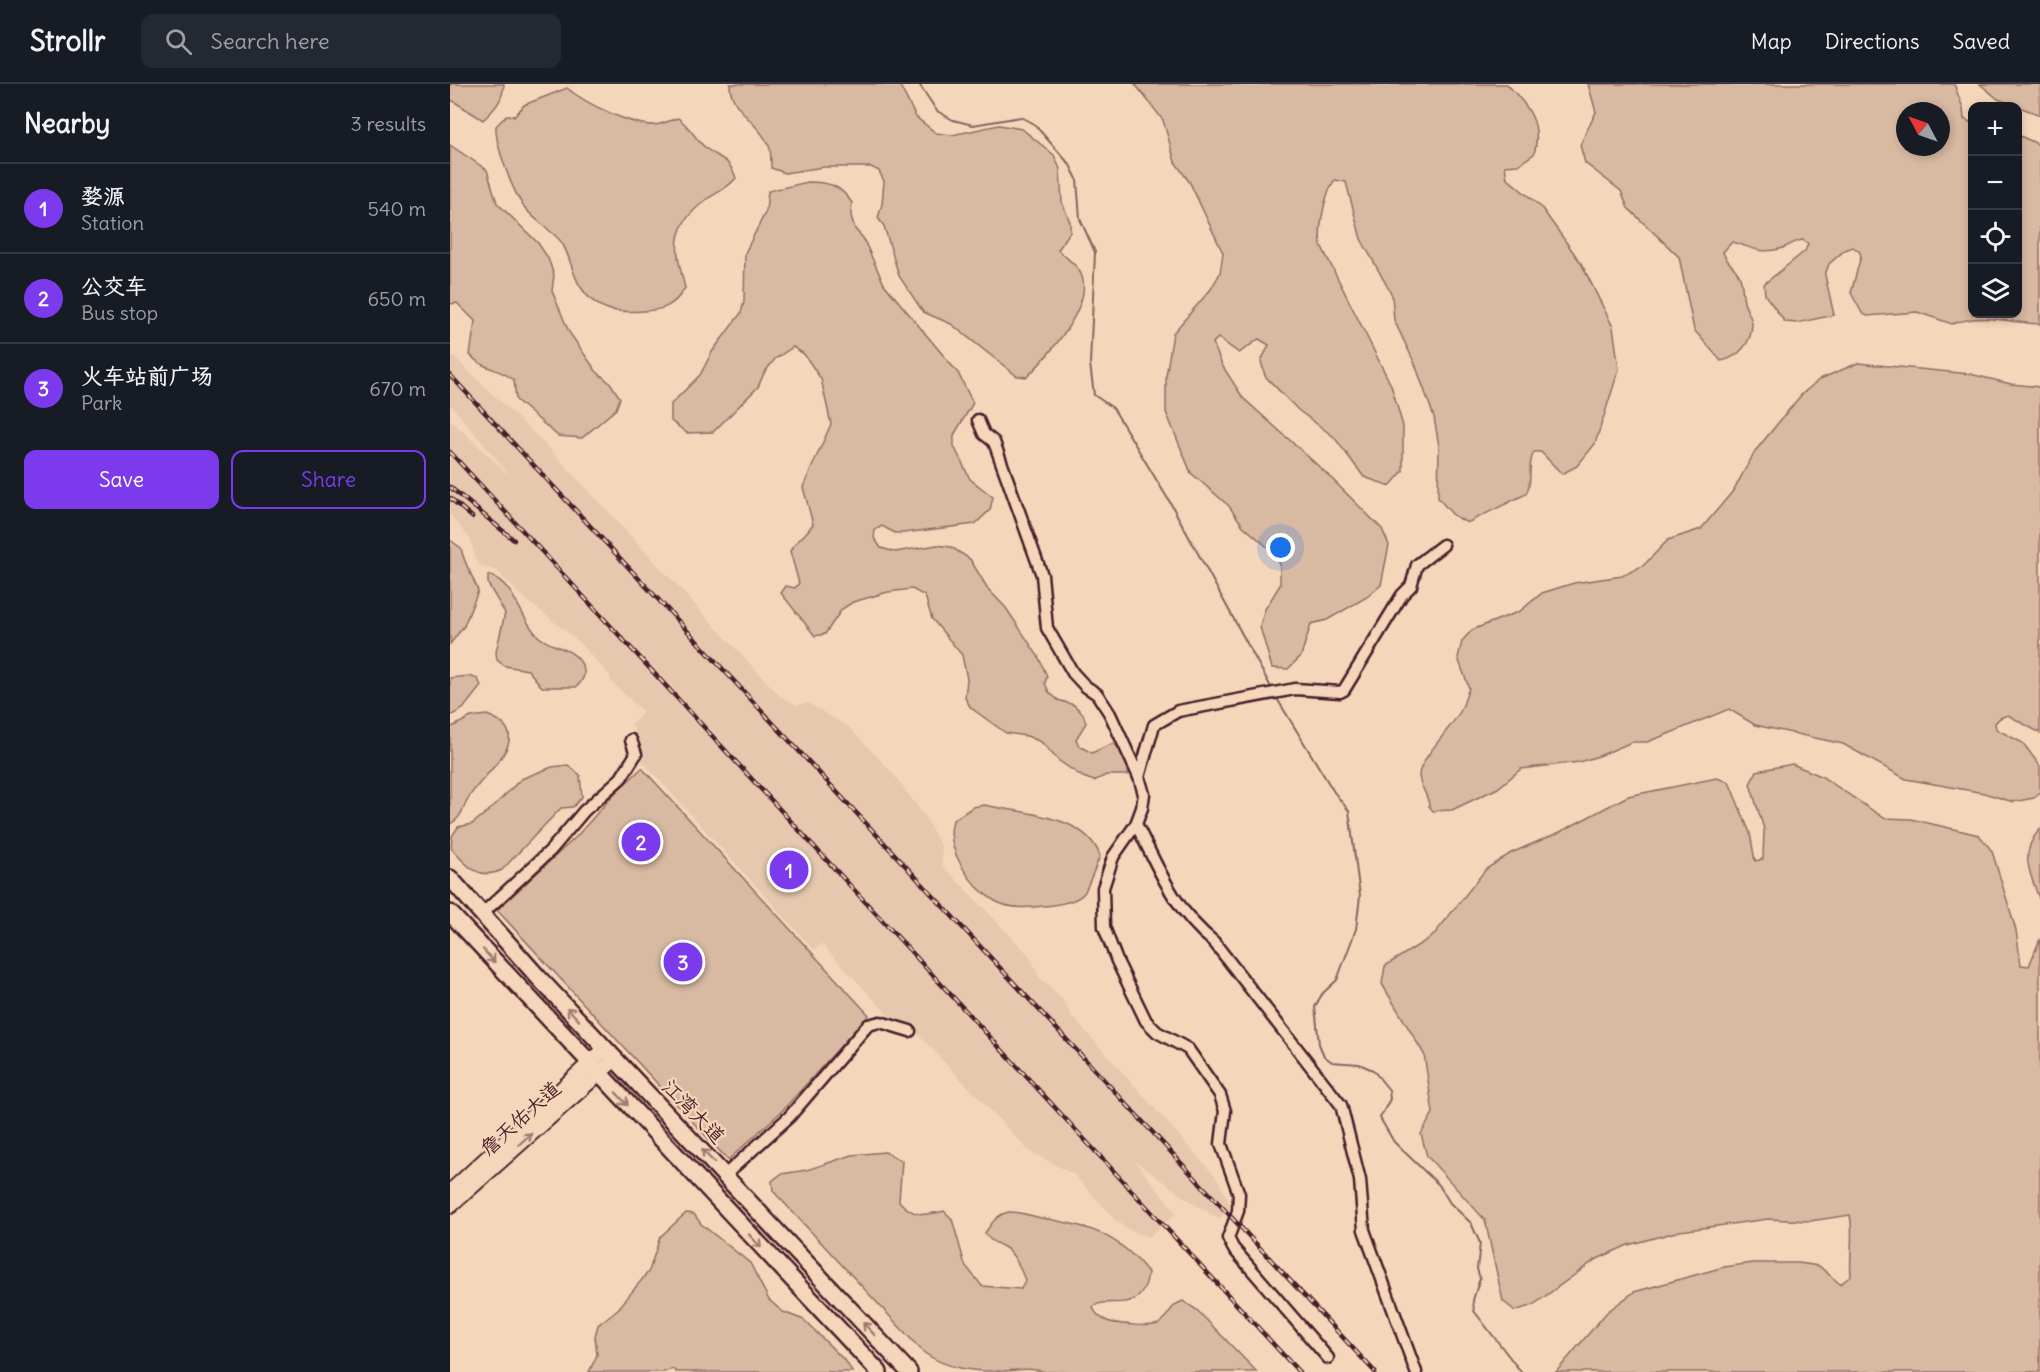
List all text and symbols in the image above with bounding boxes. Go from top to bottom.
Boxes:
search box [141,14,561,68]
text: Strollr [30,23,105,59]
icon: search [162,25,195,58]
text: Search here [210,27,330,55]
text: Map [1751,28,1792,55]
text: Directions [1825,28,1919,55]
text: Saved [1952,28,2010,55]
north arrow [1896,102,1950,156]
map controls [1968,102,2022,318]
button: + [1968,102,2022,156]
text: Nearby [24,107,110,140]
text: 3 results [350,111,426,136]
button: − [1968,156,2022,210]
text: 婺源 [81,182,125,210]
text: 1 [40,196,47,221]
text: 540 m [367,196,426,221]
text: Station [81,210,144,235]
button: locate [1968,210,2022,264]
button: layers [1968,264,2022,318]
text: 公交车 [81,272,147,300]
text: 2 [38,286,49,311]
text: 650 m [368,286,426,311]
text: Bus stop [81,300,158,325]
text: 火车站前广场 [81,362,213,390]
text: 3 [38,376,49,401]
text: 670 m [369,376,426,401]
text: Park [81,390,122,415]
button: Save [24,450,219,509]
button: Share [231,450,426,509]
your location [1266,533,1295,562]
pin: 2 [622,820,660,864]
pin: 1 [770,848,808,892]
pin: 3 [664,940,702,984]
one-way arrow [482,948,496,963]
one-way arrow [566,1007,580,1022]
street label: 江湾大道 [657,1074,731,1148]
street label: 詹天佑大道 [474,1075,566,1161]
one-way arrow [615,1091,629,1106]
one-way arrow [517,1132,532,1146]
one-way arrow [700,1148,715,1163]
one-way arrow [748,1234,763,1249]
one-way arrow [862,1322,876,1337]

